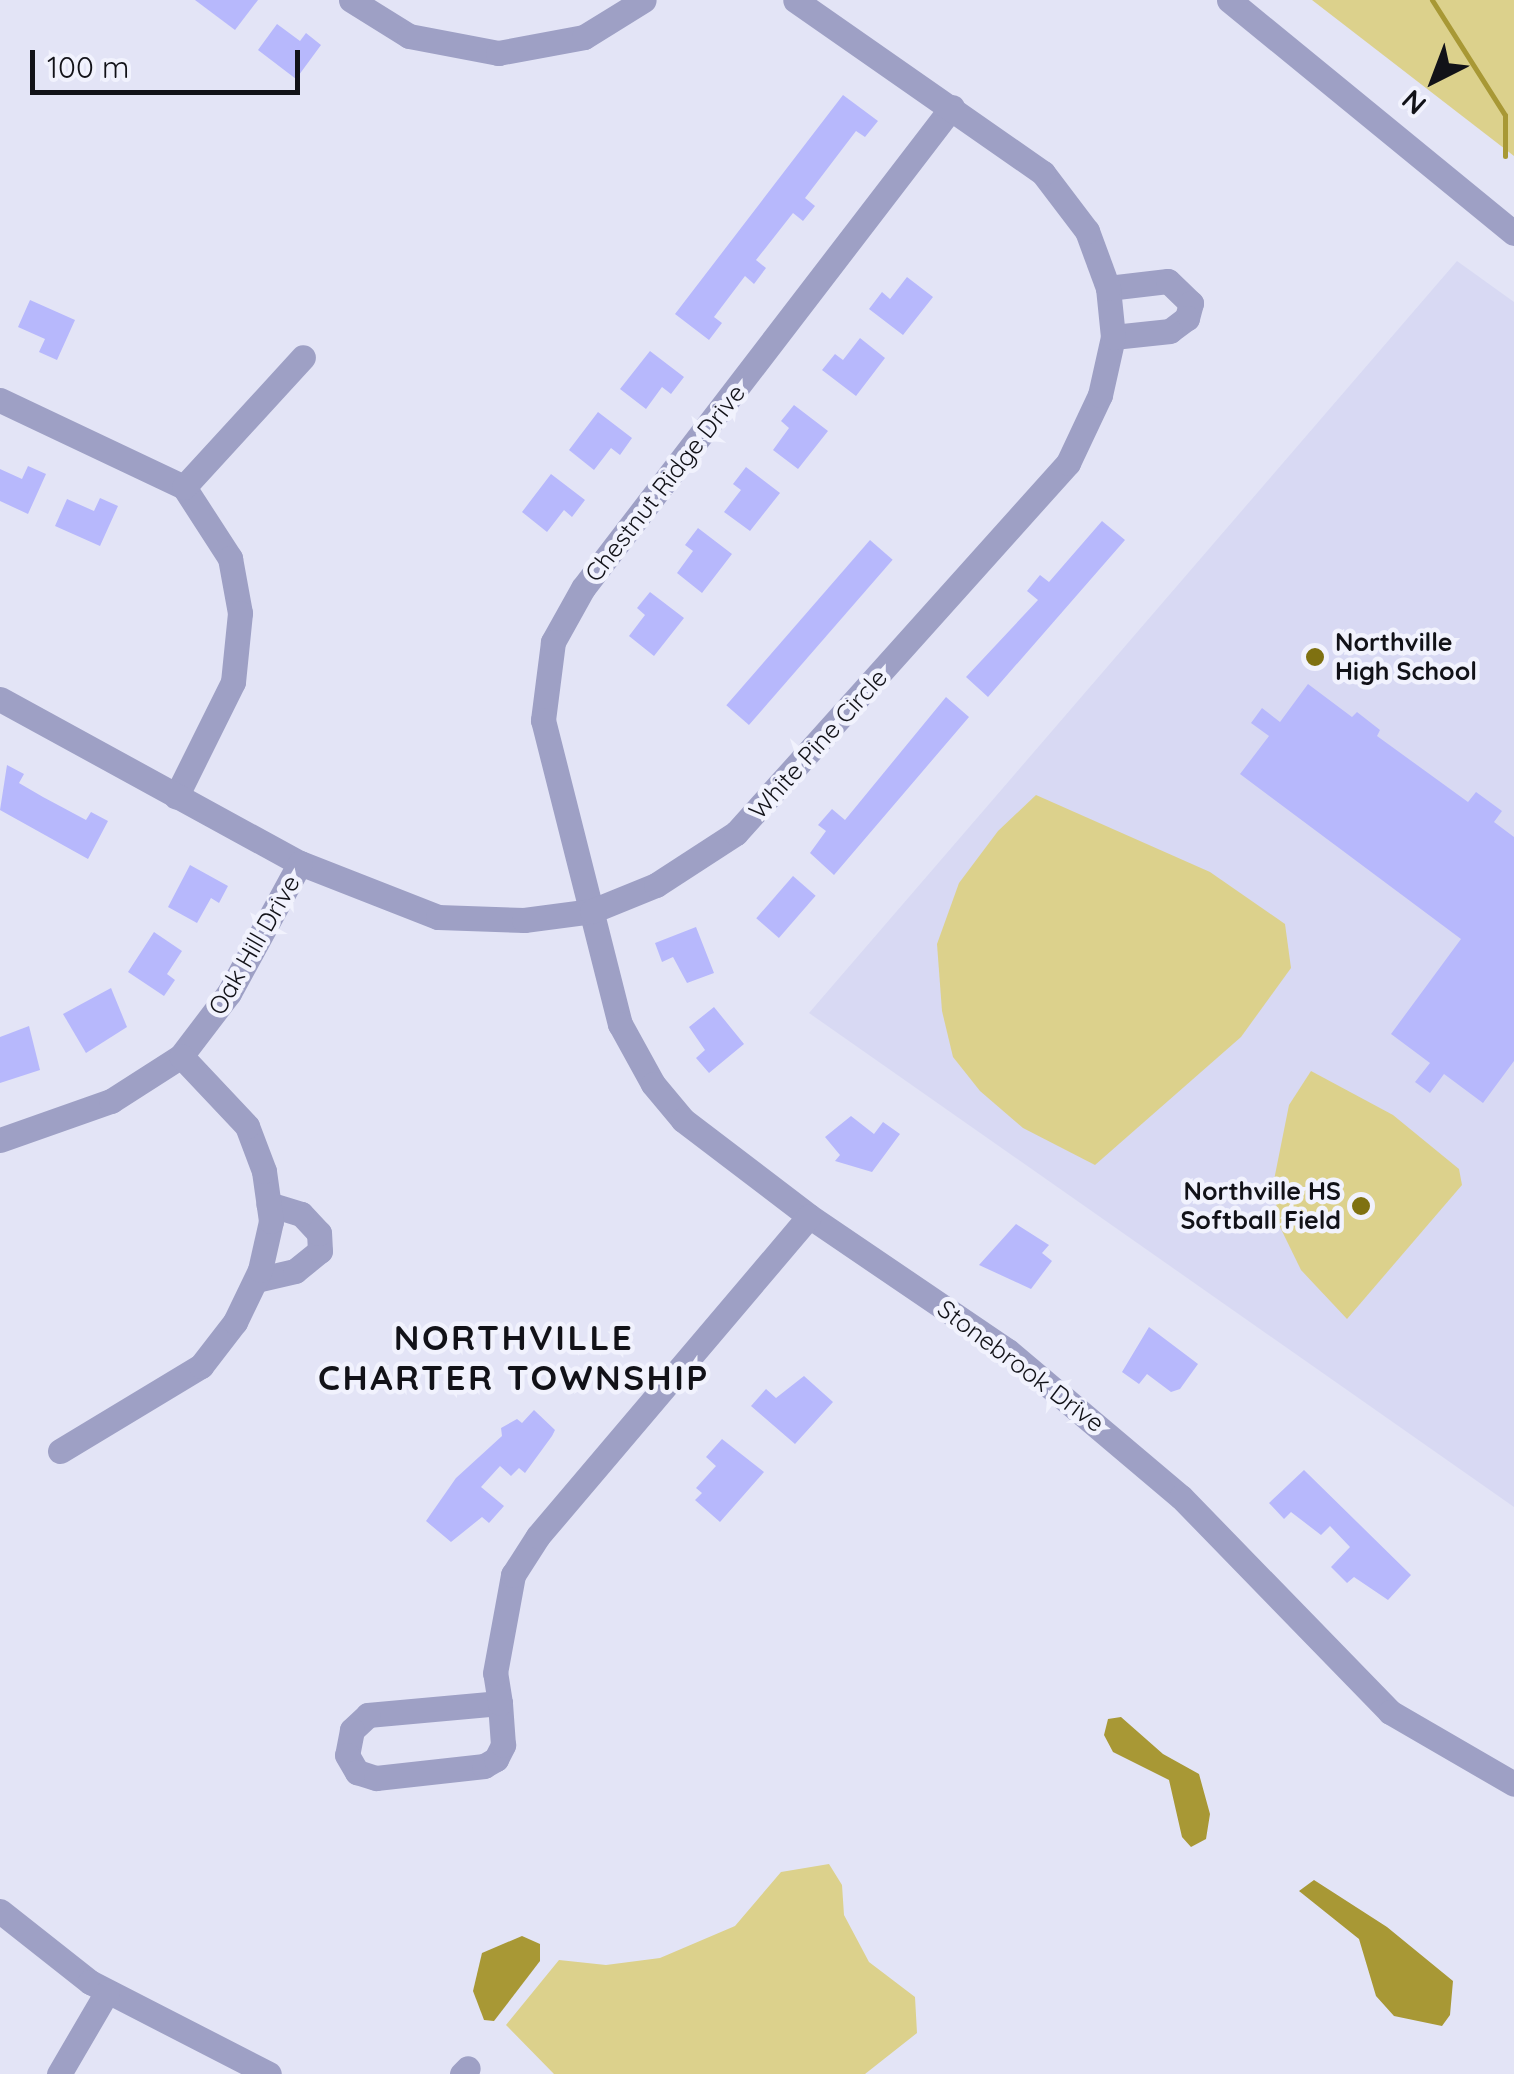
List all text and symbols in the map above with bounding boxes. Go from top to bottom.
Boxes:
scale bar [35,30,305,92]
north arrow [1384,30,1484,130]
text: 100 m [47,48,129,86]
text: N [1394,83,1433,123]
street label: Chestnut Ridge Drive [579,378,751,588]
place label: Northville High School [1335,628,1477,687]
marker: Northville High School [1304,646,1326,668]
street label: White Pine Circle [743,663,893,825]
street label: Oak Hill Drive [202,870,306,1020]
place label: Northville HS Softball Field [1180,1177,1341,1236]
marker: Northville HS Softball Field [1350,1195,1372,1217]
street label: Stonebrook Drive [932,1294,1110,1438]
district label: NORTHVILLE CHARTER TOWNSHIP [318,1316,710,1398]

